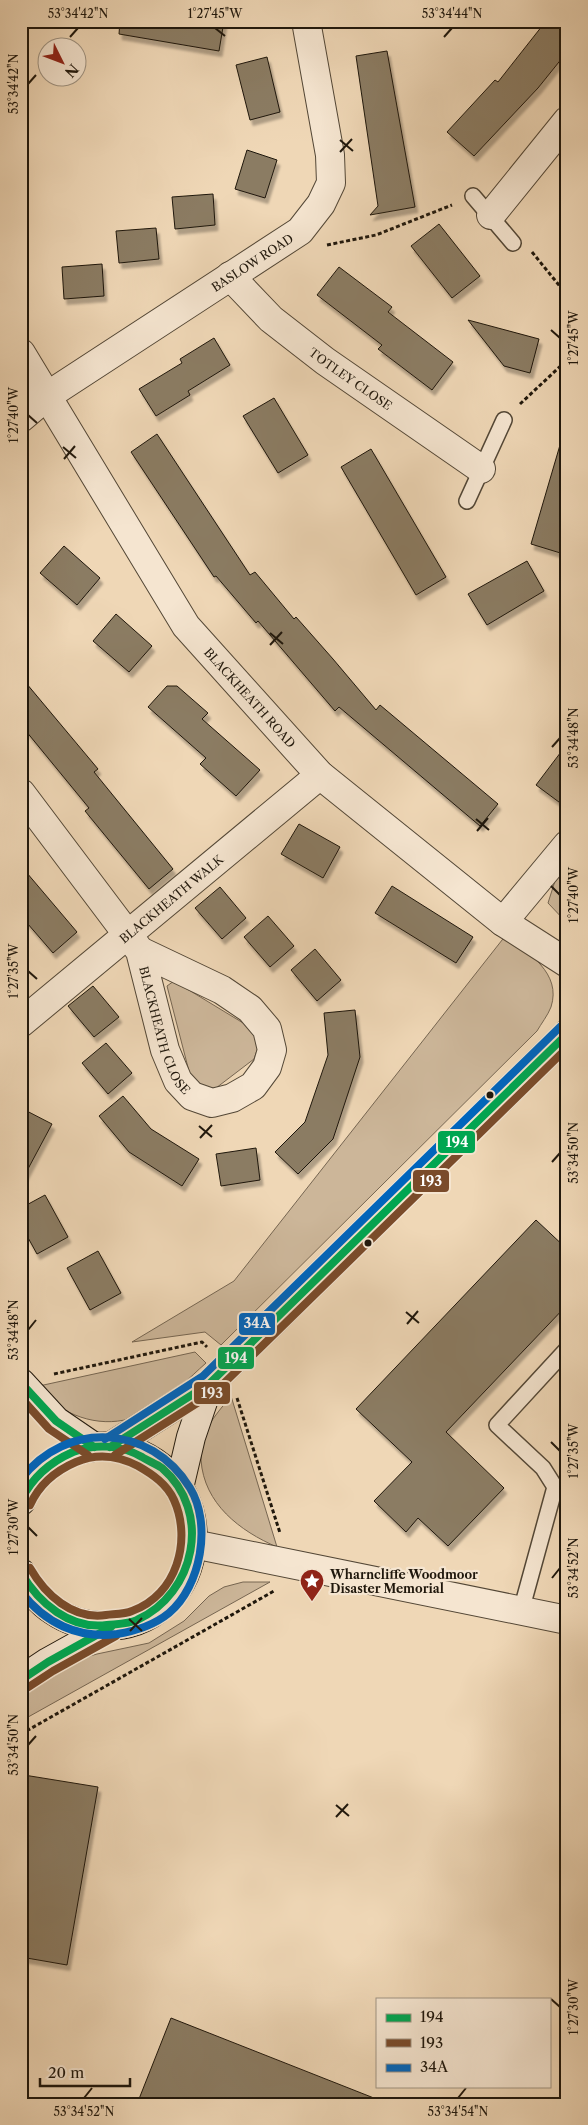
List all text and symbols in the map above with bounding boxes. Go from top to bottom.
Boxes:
text: 53°34'42"N [48,6,108,21]
text: 1°27'45"W [188,6,243,21]
text: 53°34'44"N [422,6,482,21]
north arrow [38,38,88,88]
text: 53°34'42"N [6,54,21,114]
text: N [61,60,82,81]
street label: BASLOW ROAD [208,230,296,294]
text: 1°27'45"W [566,310,581,365]
street label: TOTLEY CLOSE [306,344,395,413]
text: 1°27'40"W [6,386,21,443]
street label: BLACKHEATH ROAD [201,644,299,751]
text: 53°34'48"N [566,707,581,768]
street label: BLACKHEATH WALK [116,851,227,946]
text: 1°27'40"W [566,866,581,923]
text: 1°27'35"W [6,943,21,999]
street label: BLACKHEATH CLOSE [137,964,194,1097]
unlabelled marker [485,1090,495,1100]
text: 53°34'50"N [566,1122,581,1184]
line badge: 194 [437,1130,476,1154]
text: 194 [446,1133,468,1151]
line badge: 193 [412,1169,450,1193]
text: 193 [420,1172,442,1190]
unlabelled marker [363,1238,373,1248]
text: 53°34'48"N [6,1299,21,1360]
line badge: 34A [238,1312,276,1336]
text: 34A [243,1314,272,1332]
line badge: 194 [217,1346,255,1370]
text: 194 [225,1349,247,1367]
line badge: 193 [193,1381,231,1405]
text: 193 [201,1384,223,1402]
text: 1°27'35"W [566,1423,581,1479]
text: 1°27'30"W [6,1498,21,1555]
text: 53°34'52"N [566,1537,581,1598]
place label: Wharncliffe Woodmoor Disaster Memorial [329,1567,478,1596]
place icon: Wharncliffe Woodmoor Disaster Memorial [299,1568,325,1602]
text: 53°34'50"N [6,1714,21,1776]
text: 1°27'30"W [566,1978,581,2035]
legend [376,1998,550,2088]
text: 194 [420,2007,444,2026]
text: 193 [420,2033,443,2052]
scale bar [40,2055,130,2087]
text: 34A [420,2057,449,2076]
text: 20 m [48,2063,84,2082]
text: 53°34'52"N [54,2104,115,2119]
text: 53°34'54"N [428,2104,488,2119]

